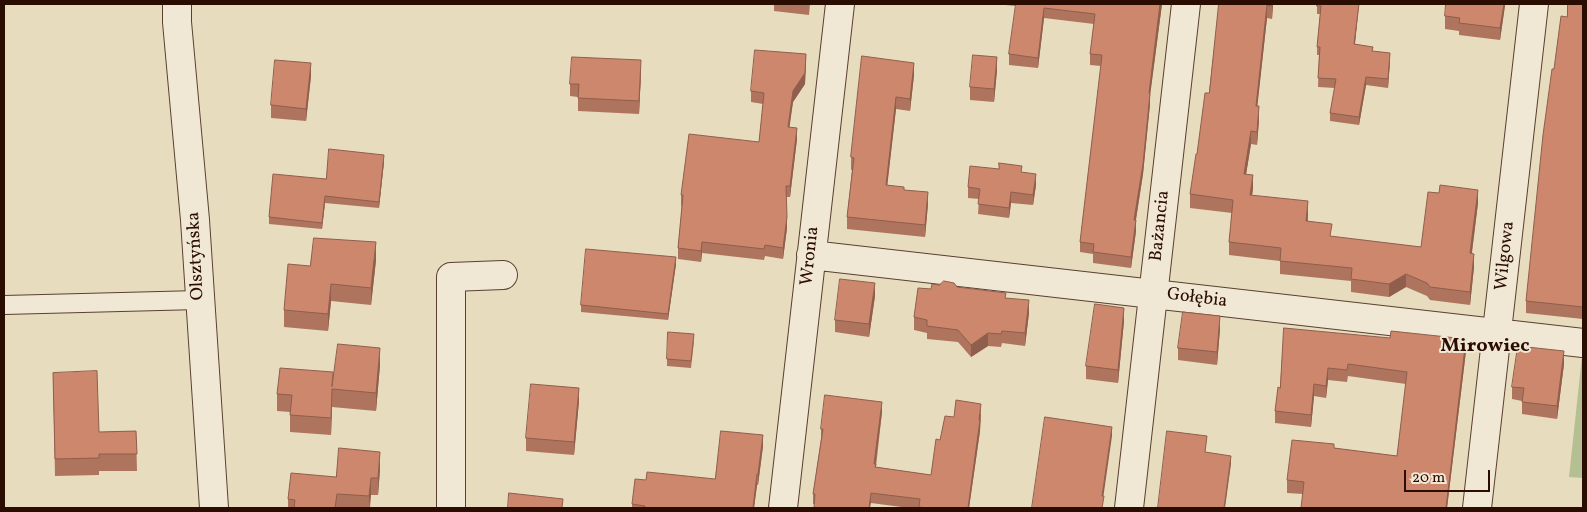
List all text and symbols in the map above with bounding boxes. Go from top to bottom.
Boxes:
street label: Bażancia [1147,189,1175,263]
street label: Olsztyńska [184,211,210,301]
street label: Wilgowa [1492,220,1520,292]
street label: Wronia [797,225,825,287]
street label: Gołębia [1166,285,1228,313]
district label: Mirowiec [1440,335,1530,359]
scale bar [1407,460,1493,492]
text: 20 m [1412,468,1445,489]

